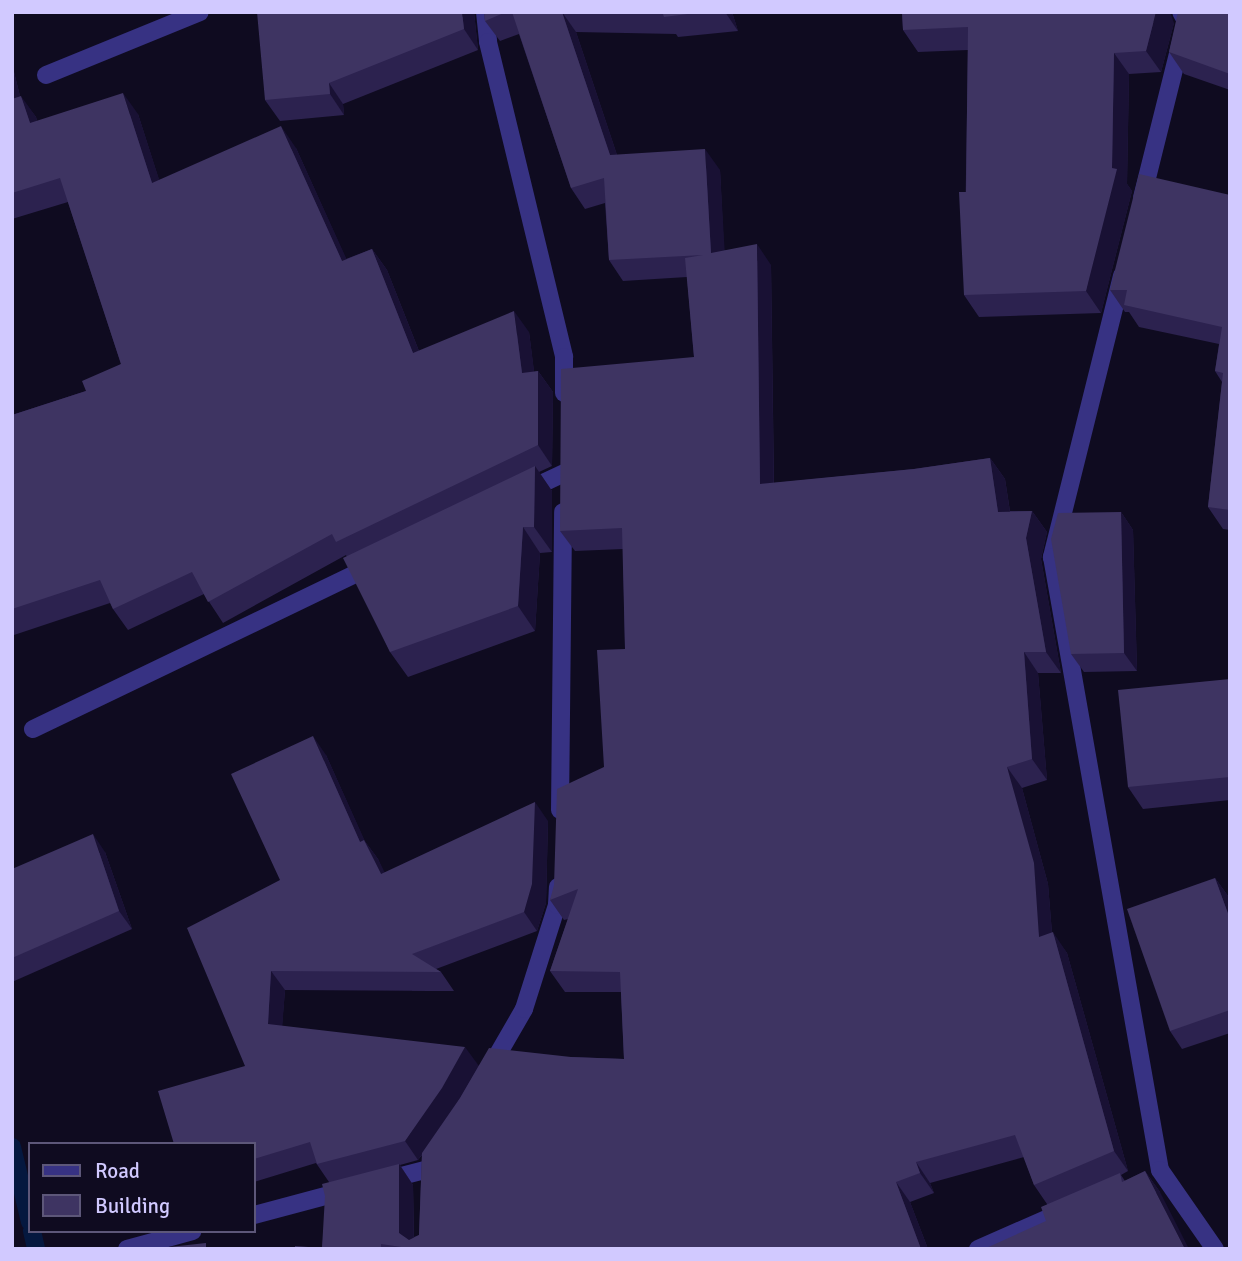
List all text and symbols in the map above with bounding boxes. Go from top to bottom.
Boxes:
legend [28,1142,256,1233]
text: Road [95,1158,140,1184]
text: Building [95,1193,170,1219]

